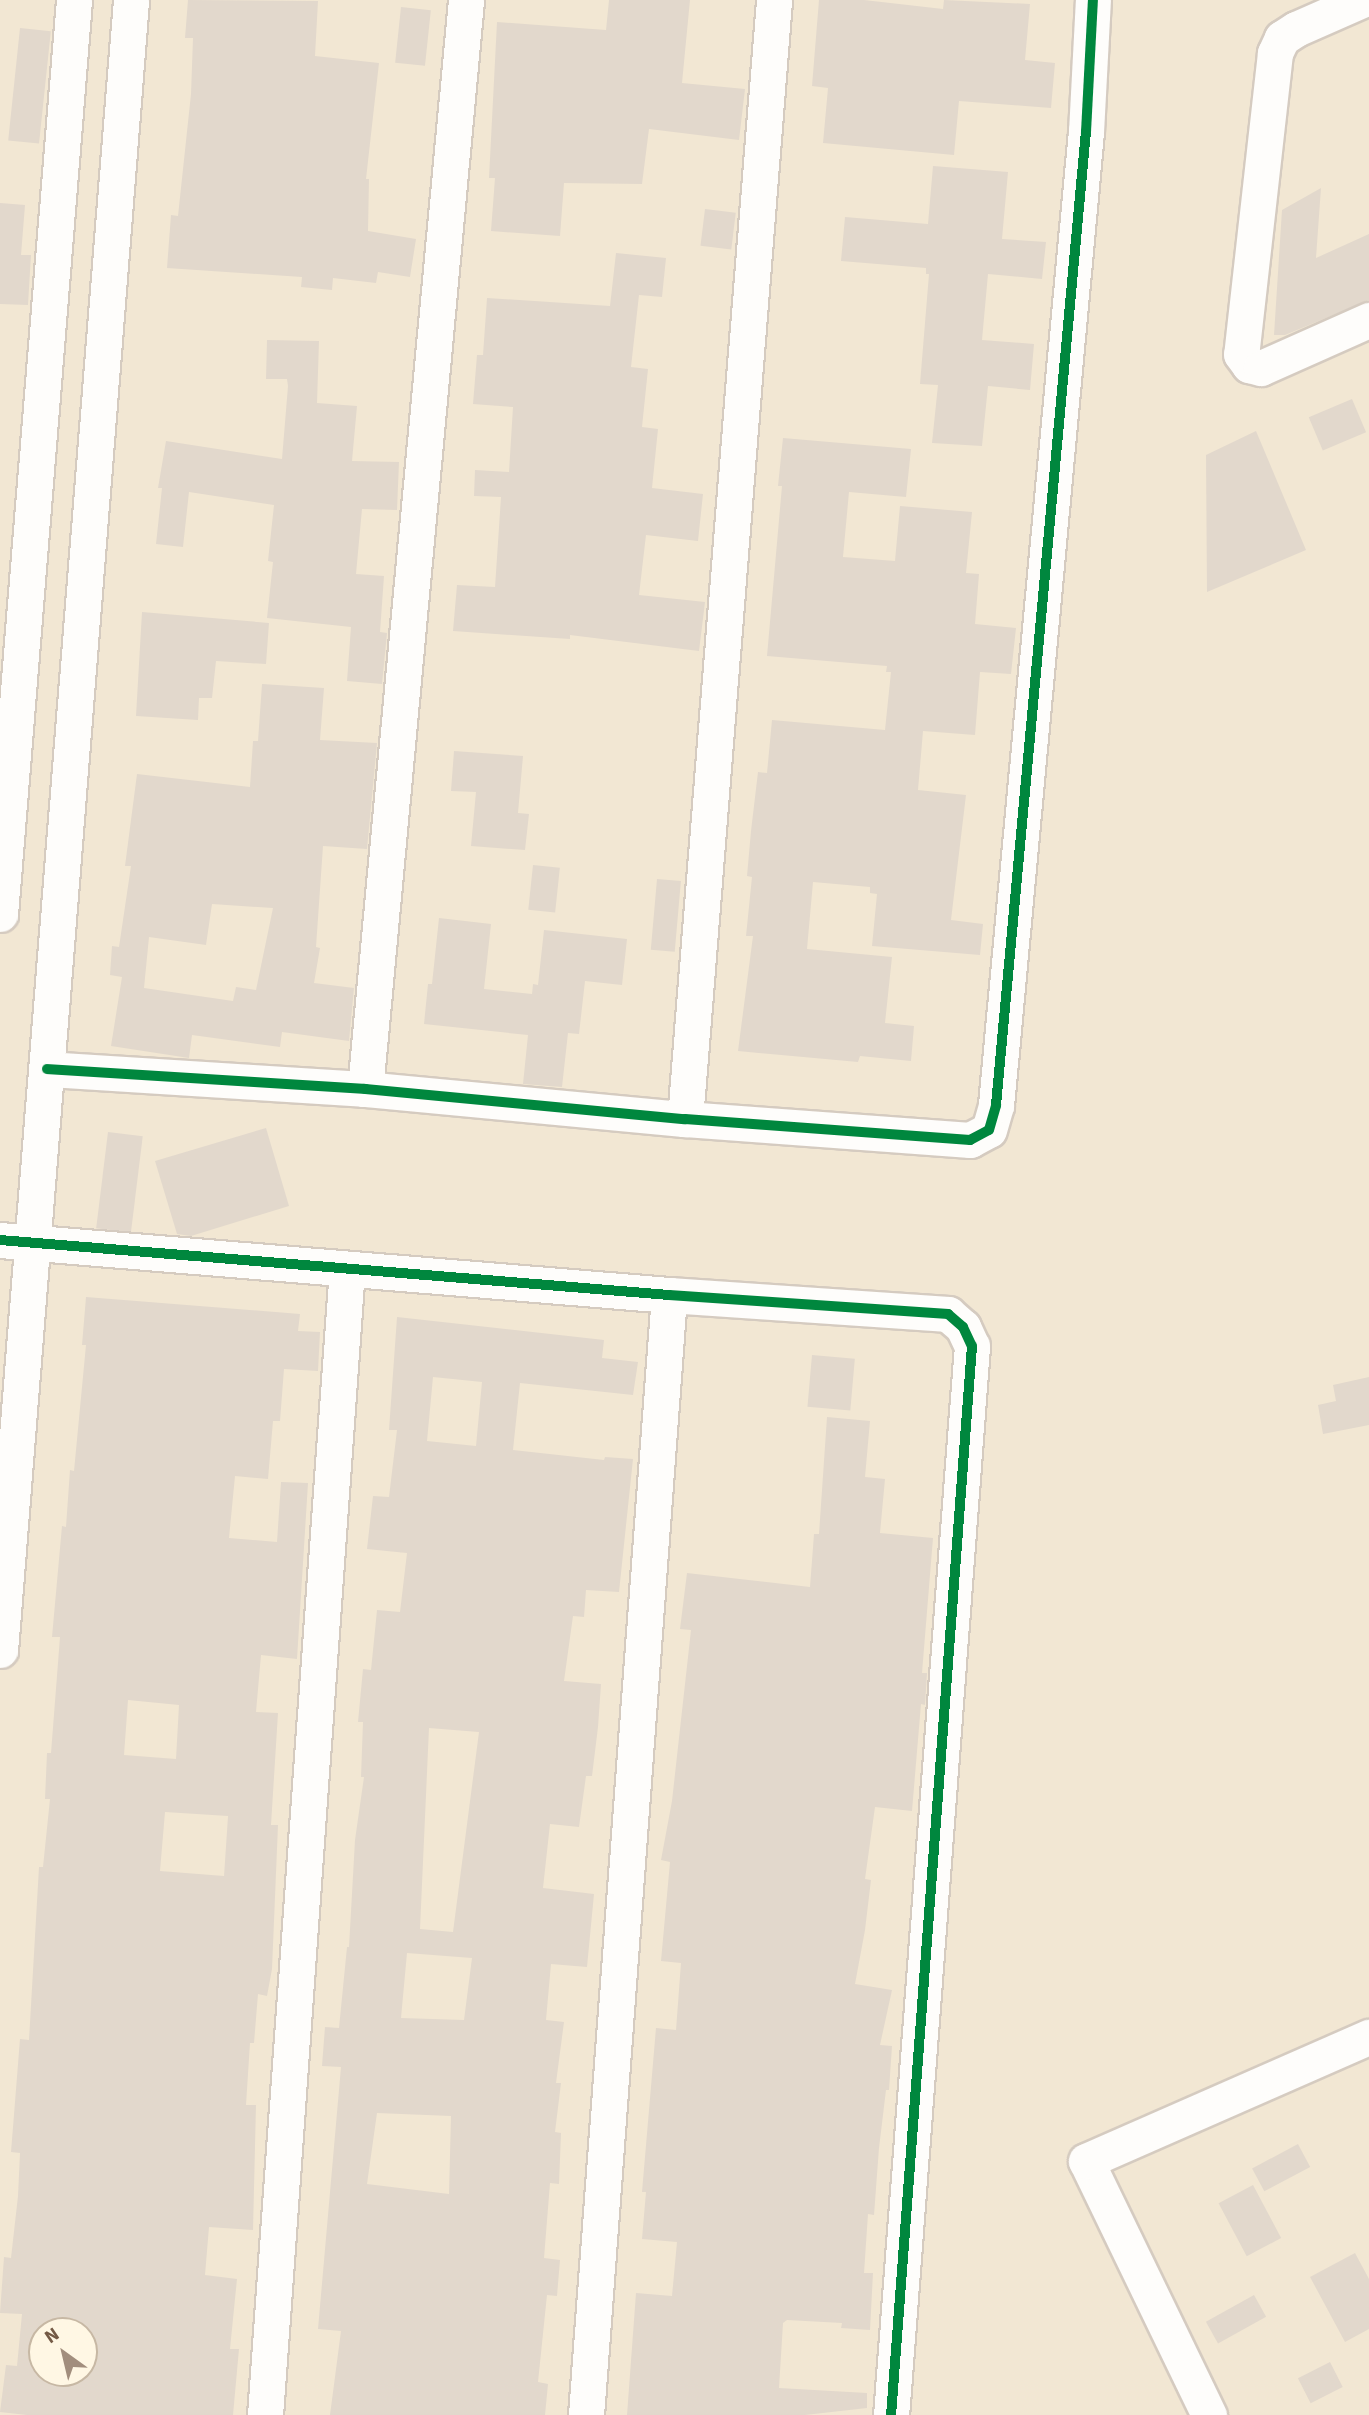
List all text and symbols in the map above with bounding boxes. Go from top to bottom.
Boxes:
north arrow [28,2317,98,2387]
text: N [39,2321,65,2351]

